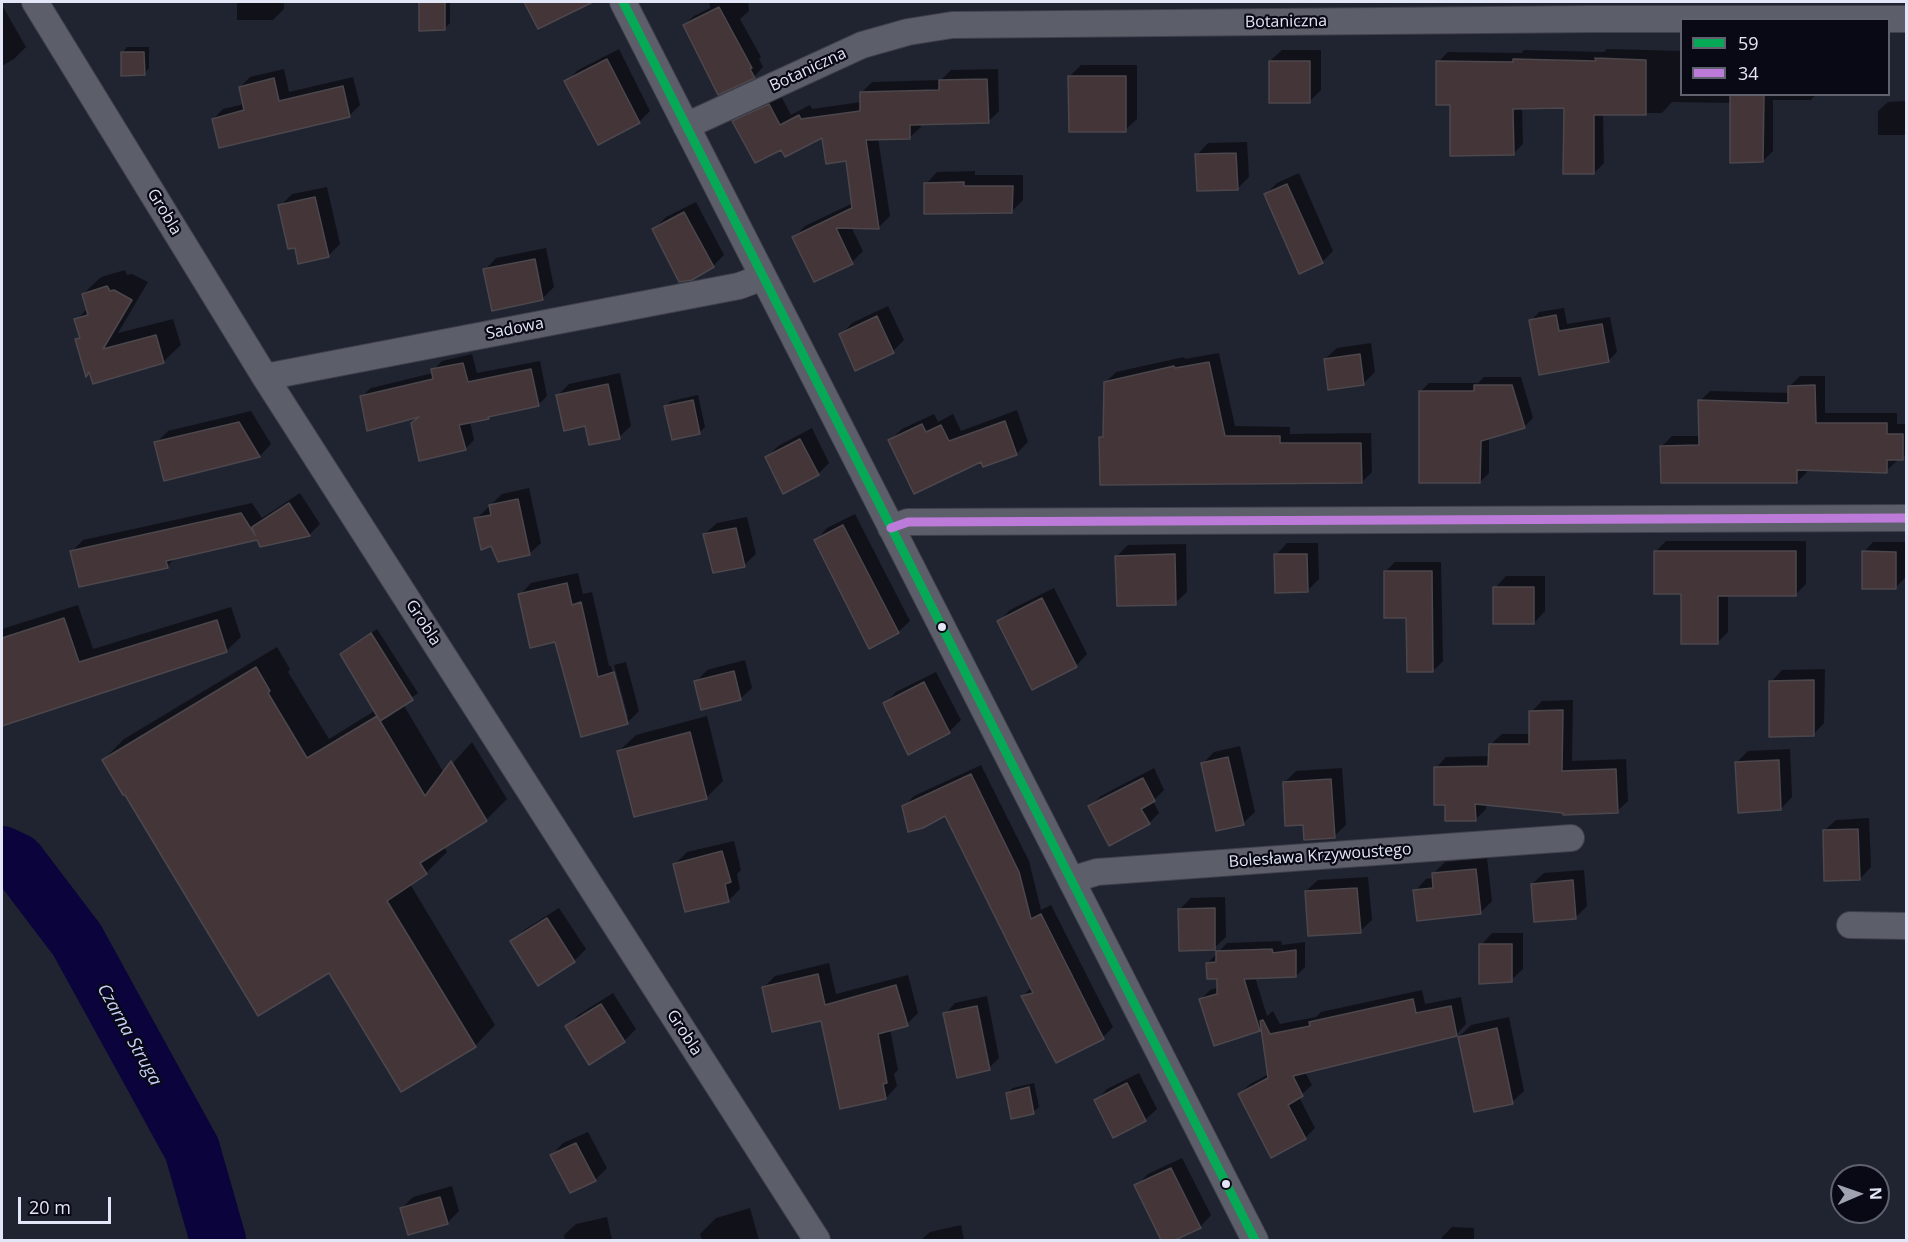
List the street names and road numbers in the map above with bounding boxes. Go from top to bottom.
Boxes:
street label: Botaniczna [1245,12,1327,32]
street label: Botaniczna [767,44,849,96]
street label: Grobla [143,185,185,239]
street label: Sadowa [485,314,545,344]
street label: Grobla [401,597,445,649]
street label: Bolesława Krzywoustego [1228,840,1412,872]
street label: Grobla [662,1007,706,1059]

